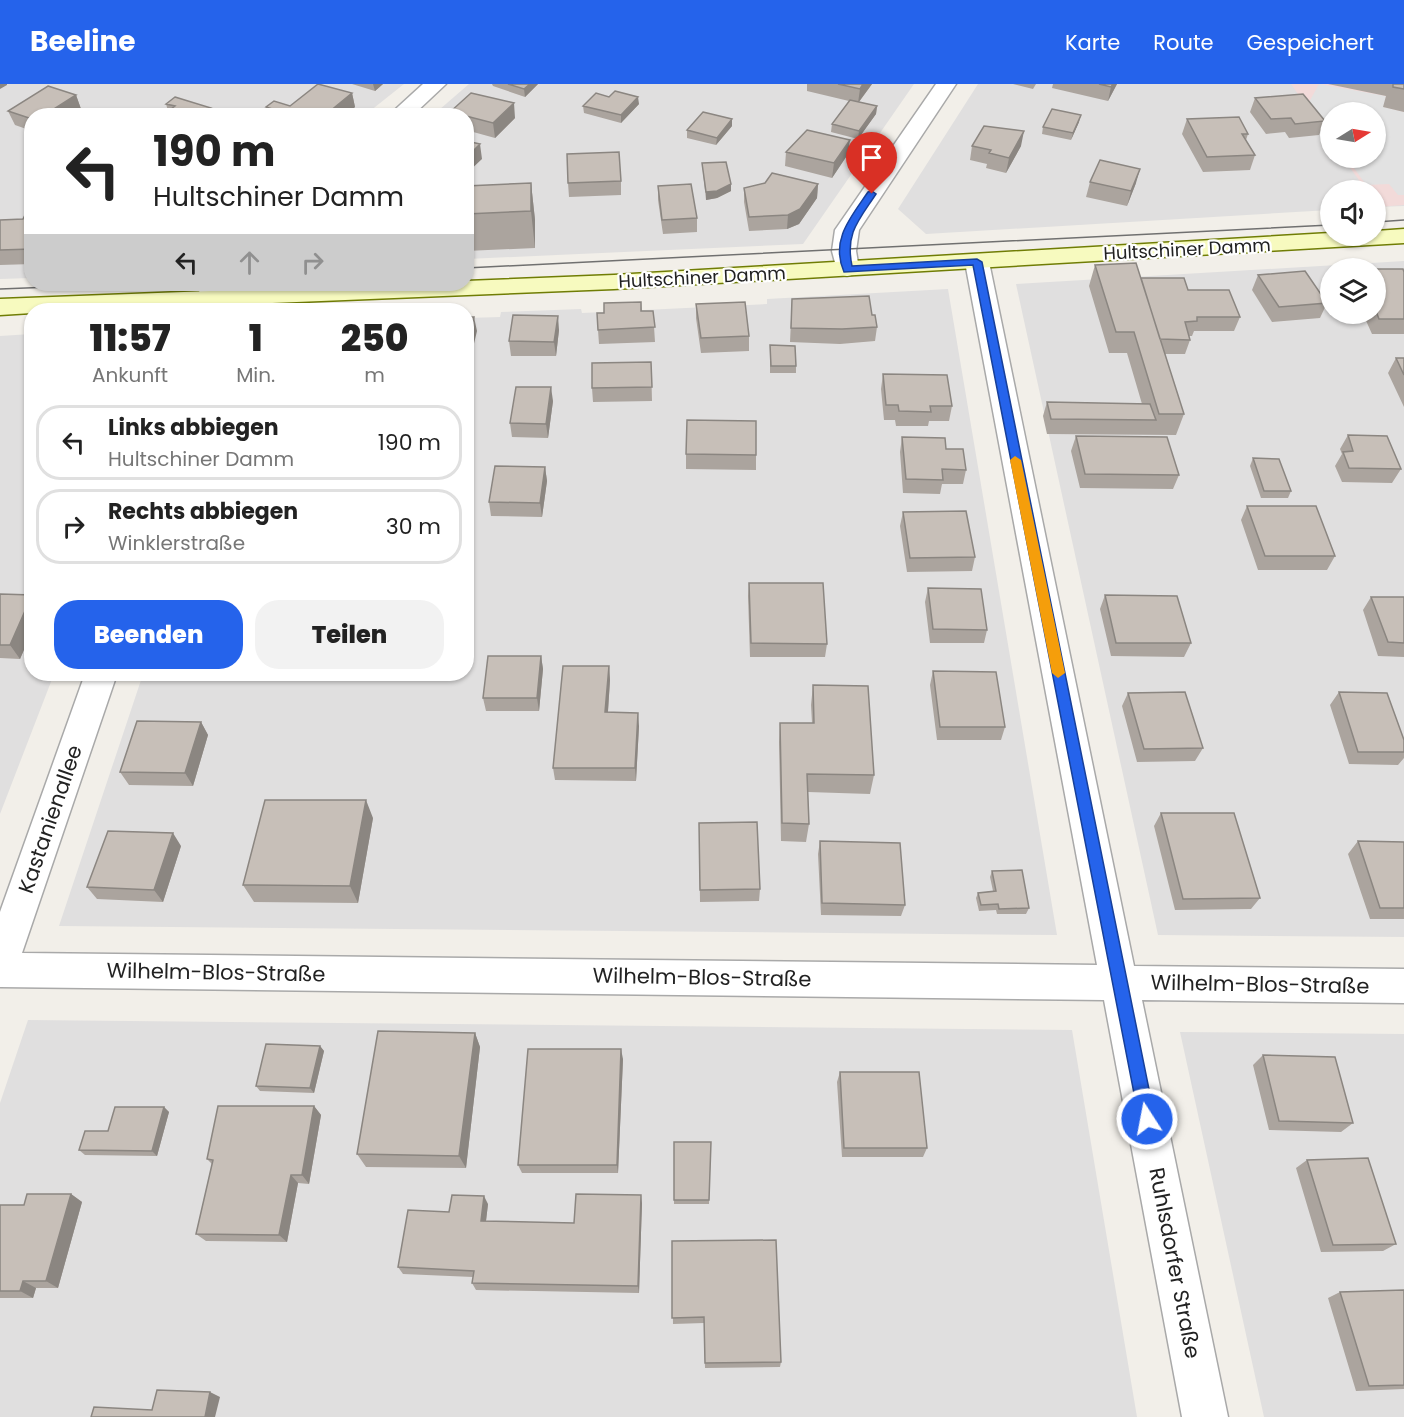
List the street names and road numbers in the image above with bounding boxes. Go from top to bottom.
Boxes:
street label: Hultschiner Damm [1103,232,1271,266]
street label: Hultschiner Damm [618,260,786,294]
street label: Kastanienallee [11,741,89,897]
street label: Wilhelm-Blos-Straße [106,956,326,988]
street label: Wilhelm-Blos-Straße [592,961,812,993]
street label: Wilhelm-Blos-Straße [1150,968,1370,1000]
street label: Ruhlsdorfer Straße [1142,1165,1208,1361]

